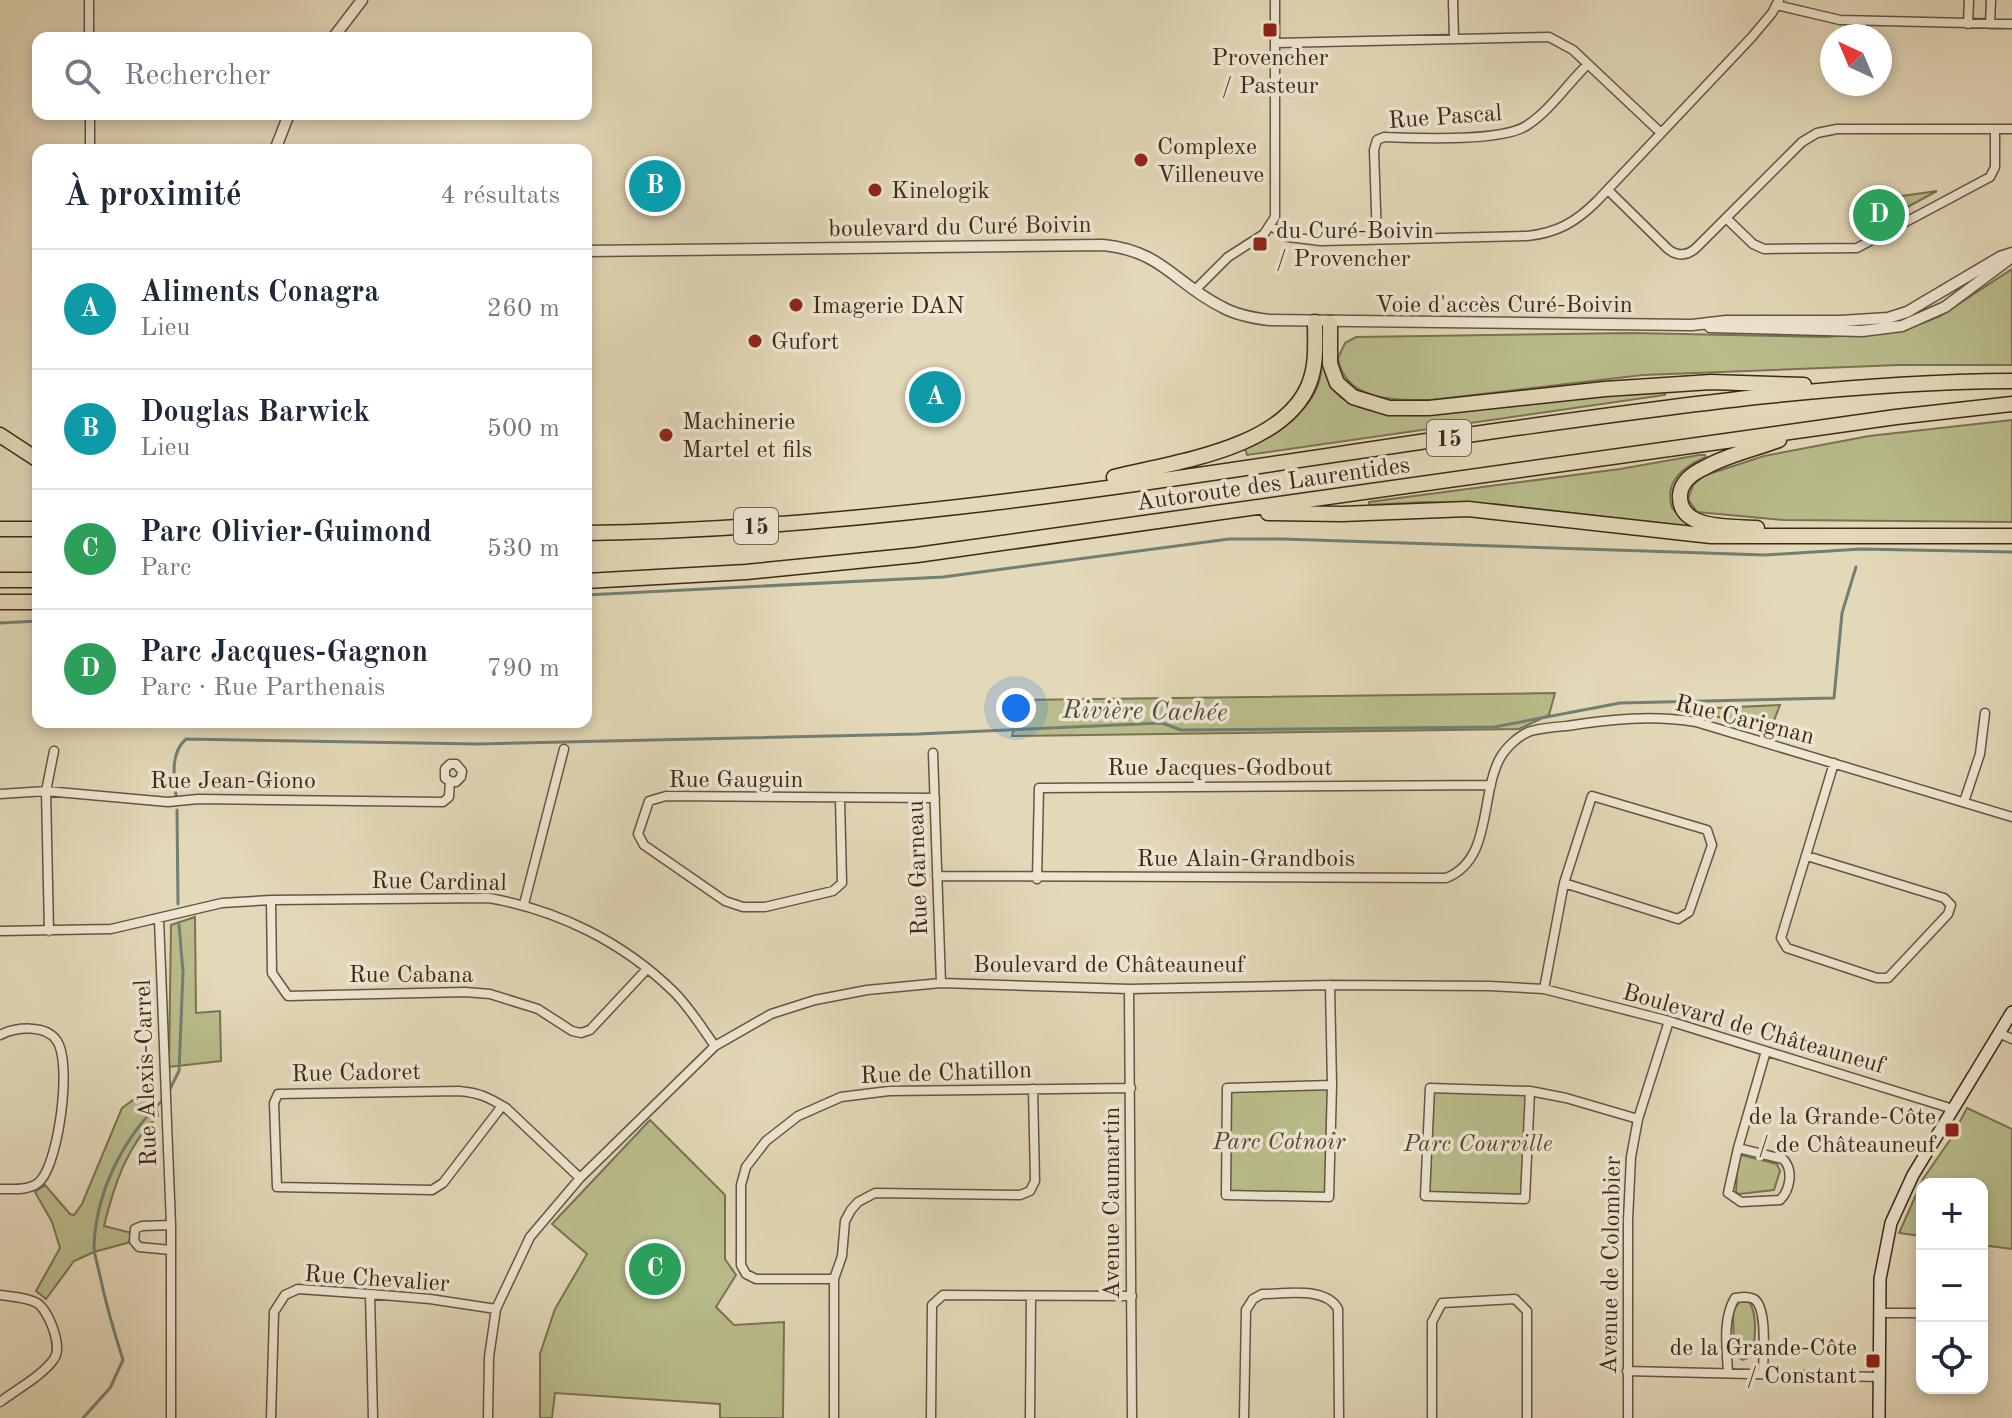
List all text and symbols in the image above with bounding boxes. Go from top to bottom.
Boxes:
marker: Provencher / Pasteur [1261,21,1279,39]
north arrow [1820,24,1892,96]
search box [32,32,592,120]
place label: Provencher / Pasteur [1211,47,1329,99]
icon: search [60,54,104,98]
text: Rechercher [124,61,270,91]
street label: Rue Pascal [1387,102,1503,134]
place label: Complexe Villeneuve [1157,136,1264,188]
marker: Complexe Villeneuve [1132,151,1150,169]
pin: B [629,156,681,216]
text: À proximité [64,179,242,213]
place label: Kinelogik [891,180,990,204]
marker: Kinelogik [866,181,884,199]
text: 4 résultats [441,183,560,209]
pin: D [1853,185,1905,245]
street label: boulevard du Curé Boivin [828,214,1092,242]
place label: du Curé-Boivin / Provencher [1276,220,1434,272]
marker: du Curé-Boivin / Provencher [1251,235,1269,253]
text: Aliments Conagra [140,278,380,308]
street label: Voie d'accès Curé-Boivin [1375,294,1633,318]
place label: Imagerie DAN [812,295,964,319]
text: A [80,296,100,322]
text: 260 m [487,296,560,322]
marker: Imagerie DAN [787,296,805,314]
text: Lieu [140,315,190,341]
place label: Gufort [771,331,839,355]
marker: Gufort [746,332,764,350]
pin: A [909,367,961,427]
text: Douglas Barwick [140,398,370,428]
place label: Machinerie Martel et fils [682,411,812,463]
text: B [81,416,99,442]
text: 500 m [487,416,560,442]
road number: 15 [1427,420,1471,456]
marker: Machinerie Martel et fils [657,426,675,444]
text: Lieu [140,435,190,461]
street label: Autoroute des Laurentides [1135,454,1412,516]
road number: 15 [734,508,778,544]
text: Parc Olivier-Guimond [140,518,432,548]
text: C [81,536,99,562]
text: 530 m [487,536,560,562]
text: Parc [140,555,191,581]
text: Parc Jacques-Gagnon [140,638,428,668]
text: D [80,656,100,682]
text: 790 m [487,656,560,682]
text: Parc · Rue Parthenais [140,675,385,701]
your location [996,688,1036,728]
street label: Rue Carignan [1672,692,1817,750]
water label: Rivière Cachée [1061,698,1228,726]
street label: Rue Jacques-Godbout [1107,757,1333,781]
street label: Rue Gauguin [669,769,803,793]
street label: Rue Jean-Giono [150,770,316,794]
street label: Rue Garneau [905,800,933,936]
street label: Rue Alain-Grandbois [1137,848,1355,872]
street label: Rue Cardinal [371,870,507,896]
street label: Boulevard de Châteauneuf [973,954,1246,978]
street label: Rue Cabana [349,964,473,988]
street label: Rue Alexis-Carrel [132,979,162,1167]
street label: Boulevard de Châteauneuf [1619,981,1888,1079]
street label: Rue de Chatillon [860,1059,1032,1089]
street label: Rue Cadoret [291,1061,421,1087]
place label: de la Grande-Côte / de Châteauneuf [1749,1106,1937,1158]
street label: Avenue Caumartin [1101,1107,1125,1299]
marker: de la Grande-Côte / de Châteauneuf [1943,1121,1961,1139]
park label: Parc Cotnoir [1212,1131,1346,1155]
park label: Parc Courville [1402,1133,1553,1157]
street label: Avenue de Colombier [1598,1156,1626,1374]
map controls [1916,1178,1988,1394]
button: + [1916,1178,1988,1250]
pin: C [629,1239,681,1299]
button: − [1916,1250,1988,1322]
street label: Rue Chevalier [303,1263,450,1297]
button: locate [1916,1322,1988,1394]
place label: de la Grande-Côte / Constant [1670,1337,1857,1389]
marker: de la Grande-Côte / Constant [1864,1352,1882,1370]

